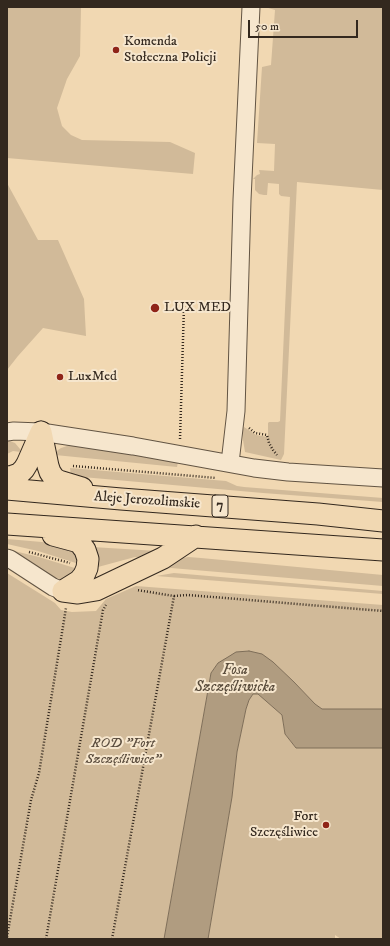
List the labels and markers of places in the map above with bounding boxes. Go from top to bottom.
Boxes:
place label: Komenda Stołeczna Policji [124,34,216,66]
marker: Komenda Stołeczna Policji [111,45,121,55]
place label: LUX MED [164,300,231,316]
marker: LUX MED [149,302,161,314]
place label: LuxMed [68,369,117,385]
marker: LuxMed [55,372,65,382]
place label: Fort Szczęśliwice [250,809,318,842]
marker: Fort Szczęśliwice [321,820,331,830]

